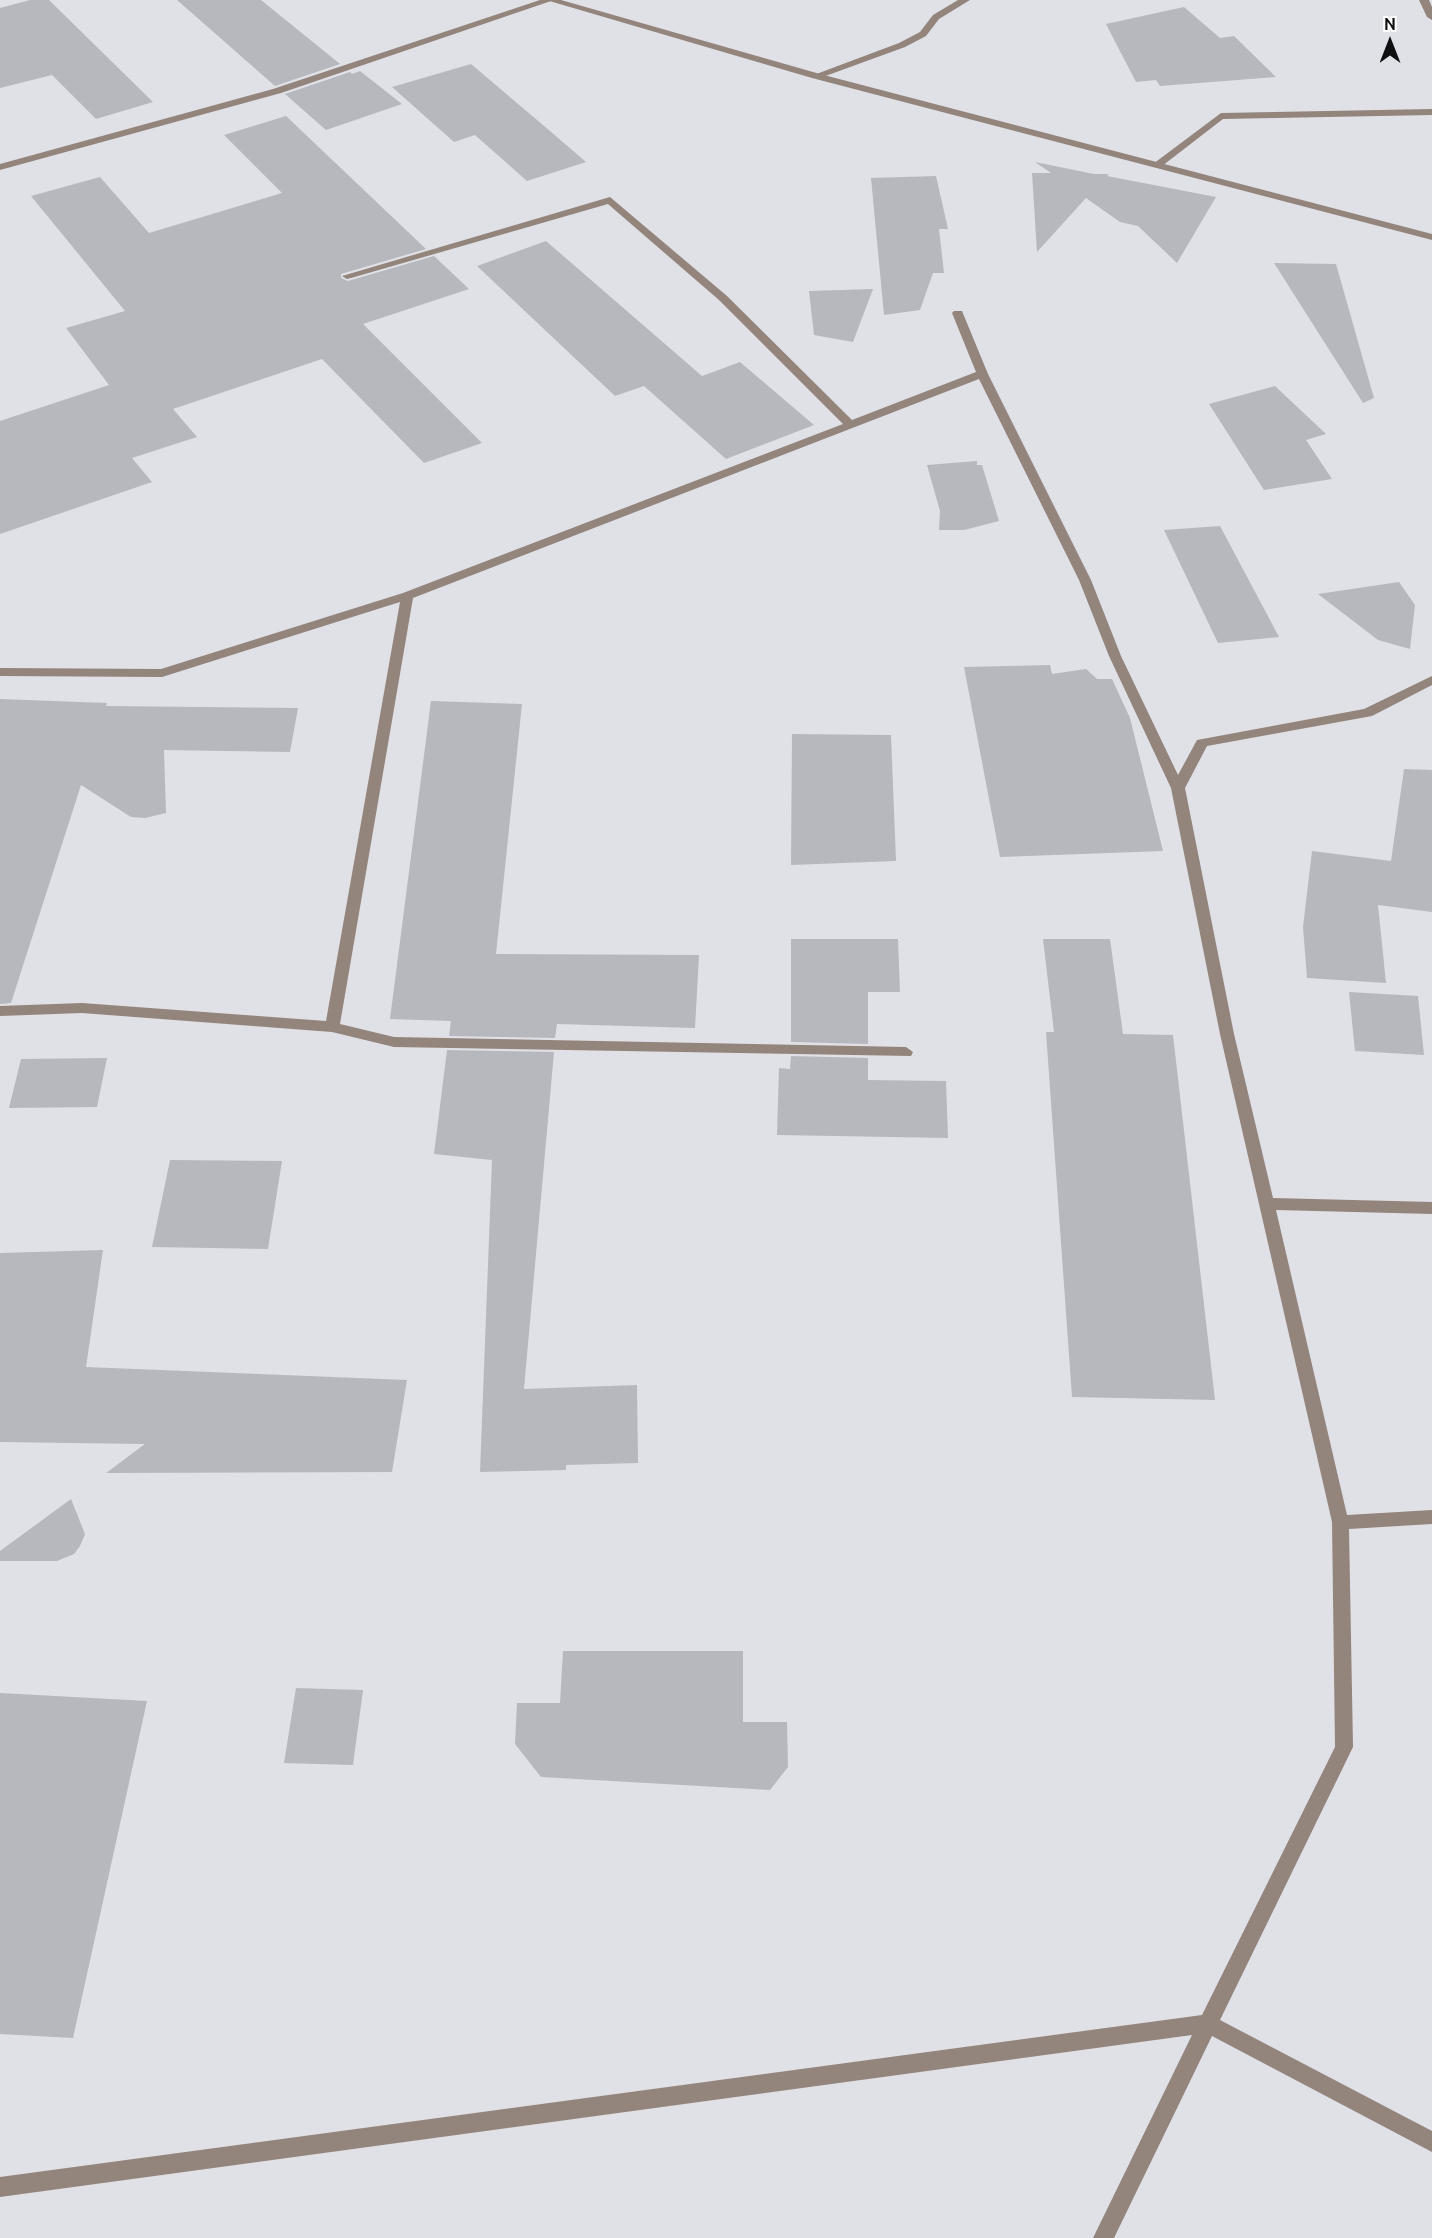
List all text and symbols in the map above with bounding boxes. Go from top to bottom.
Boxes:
north arrow [1360,12,1420,72]
text: N [1384,15,1396,33]

